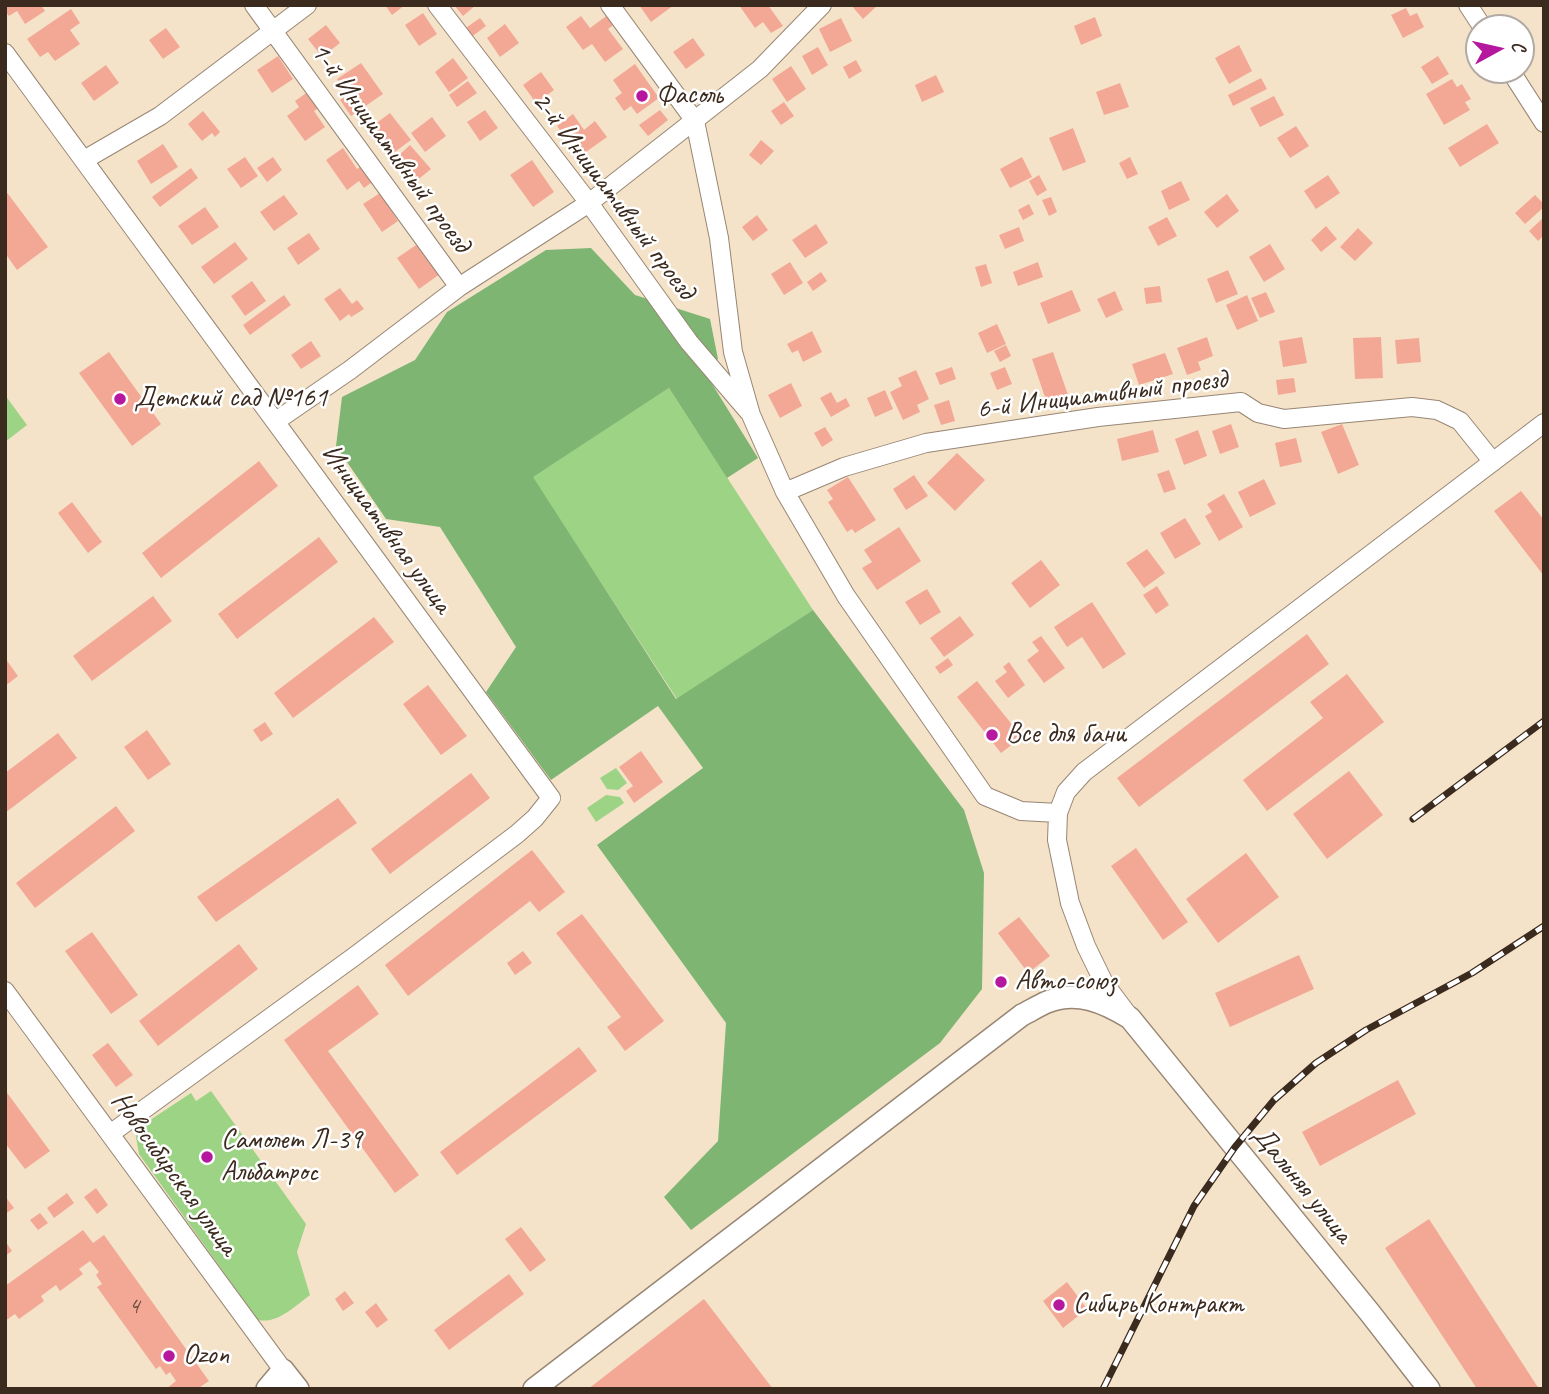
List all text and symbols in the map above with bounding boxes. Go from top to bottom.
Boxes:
north arrow [1465,14,1535,84]
street label: 1-й Инициативный проезд [302,36,478,260]
text: С [1506,40,1531,53]
place label: Фасоль [656,79,723,113]
street label: 2-й Инициативный проезд [524,85,702,307]
marker: Фасоль [634,88,650,104]
street label: 6-й Инициативный проезд [975,363,1229,427]
place label: Детский сад №161 [134,382,327,416]
marker: Детский сад №161 [112,391,128,407]
street label: Инициативная улица [313,438,459,620]
place label: Все для бани [1006,718,1126,752]
marker: Все для бани [984,727,1000,743]
place label: Авто-союз [1015,965,1116,999]
marker: Авто-союз [993,974,1009,990]
street label: Новосибирская улица [103,1086,245,1262]
street label: Дальняя улица [1245,1120,1359,1250]
place label: Самолет Л-39 Альбатрос [221,1124,362,1190]
marker: Самолет Л-39 Альбатрос [199,1149,215,1165]
place label: Сибирь Контракт [1073,1288,1243,1322]
house number: 4 [129,1293,139,1321]
marker: Сибирь Контракт [1051,1297,1067,1313]
place label: Ozon [183,1339,229,1373]
marker: Ozon [161,1348,177,1364]

